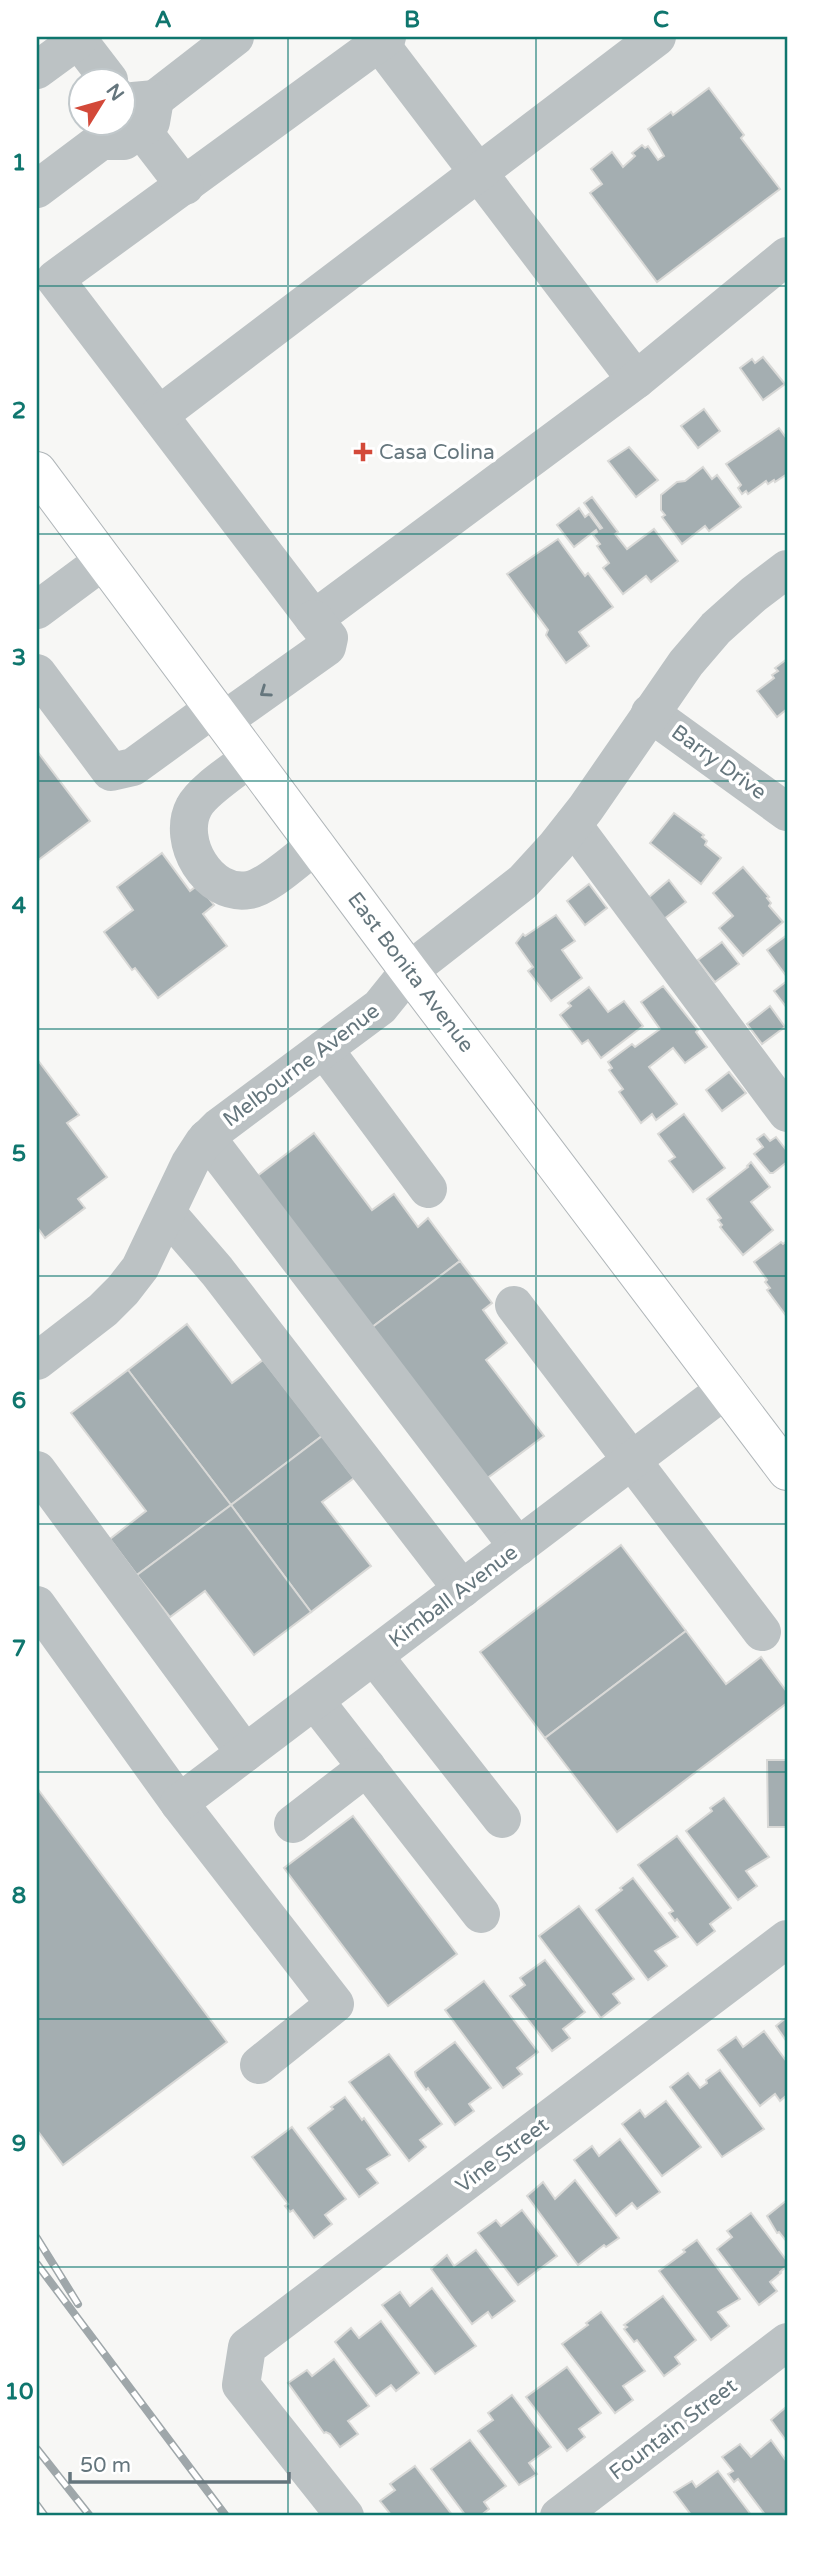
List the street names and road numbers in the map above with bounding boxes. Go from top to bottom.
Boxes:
street label: Barry Drive [666,720,771,805]
street label: East Bonita Avenue [342,887,479,1057]
street label: Melbourne Avenue [218,998,384,1132]
street label: Kimball Avenue [384,1540,523,1653]
street label: Vine Street [451,2112,554,2198]
street label: Fountain Street [605,2373,742,2486]

